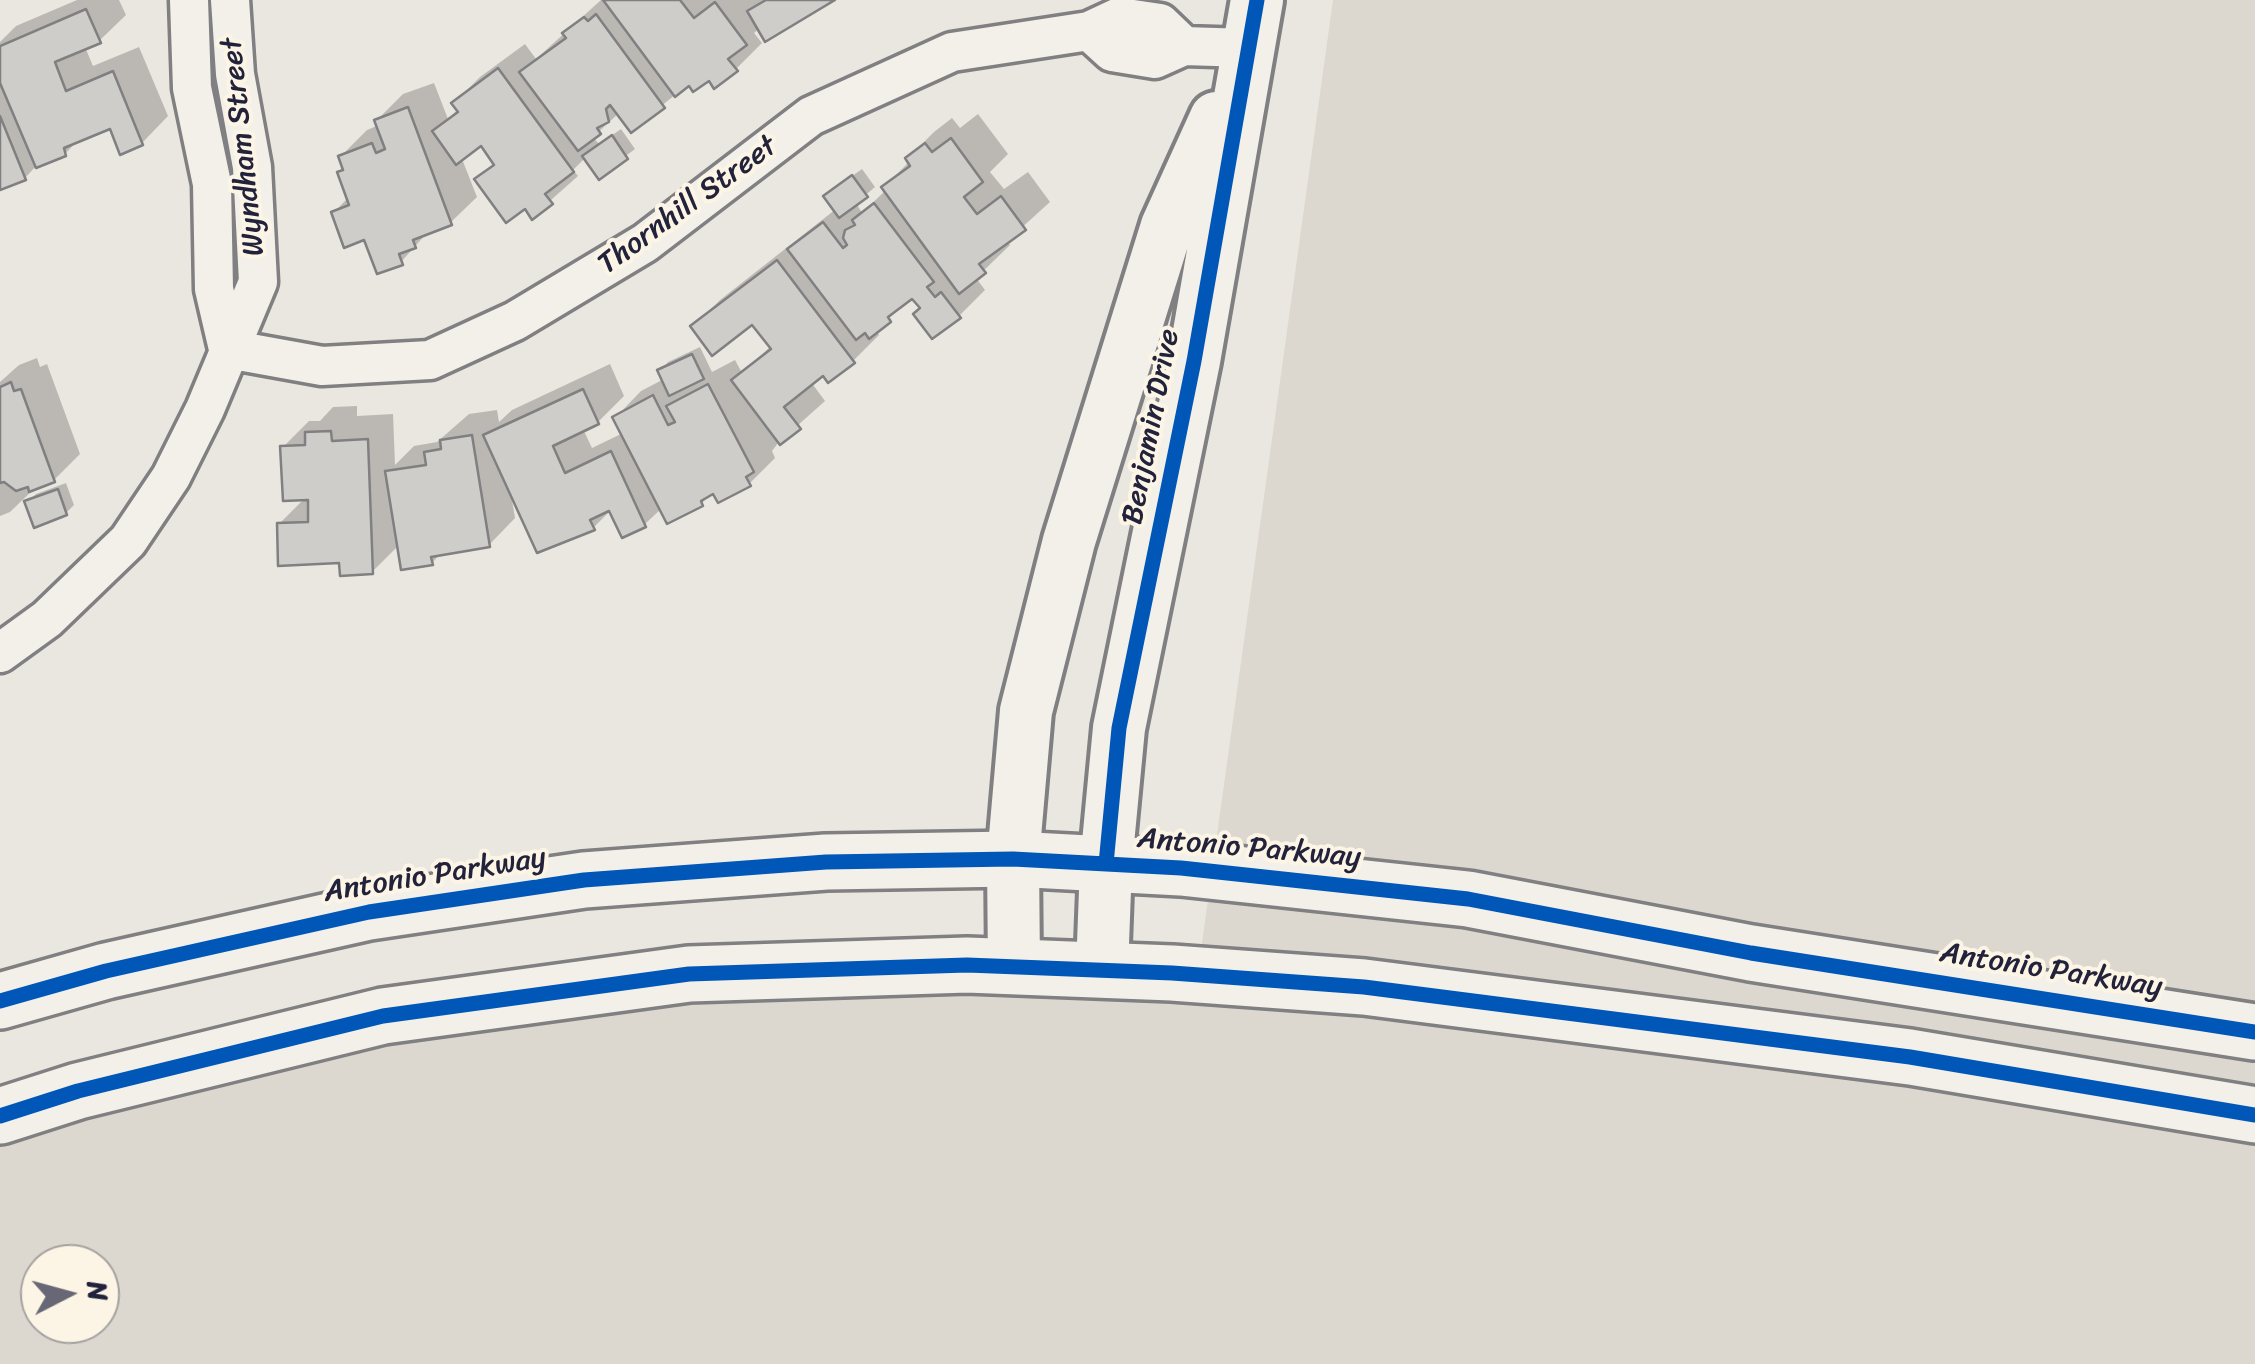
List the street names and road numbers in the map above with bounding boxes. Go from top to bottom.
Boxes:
street label: Wyndham Street [215,36,273,258]
street label: Thornhill Street [592,129,784,283]
street label: Benjamin Drive [1115,326,1189,528]
street label: Antonio Parkway [1136,821,1362,877]
street label: Antonio Parkway [321,841,549,911]
street label: Antonio Parkway [1937,936,2165,1006]

